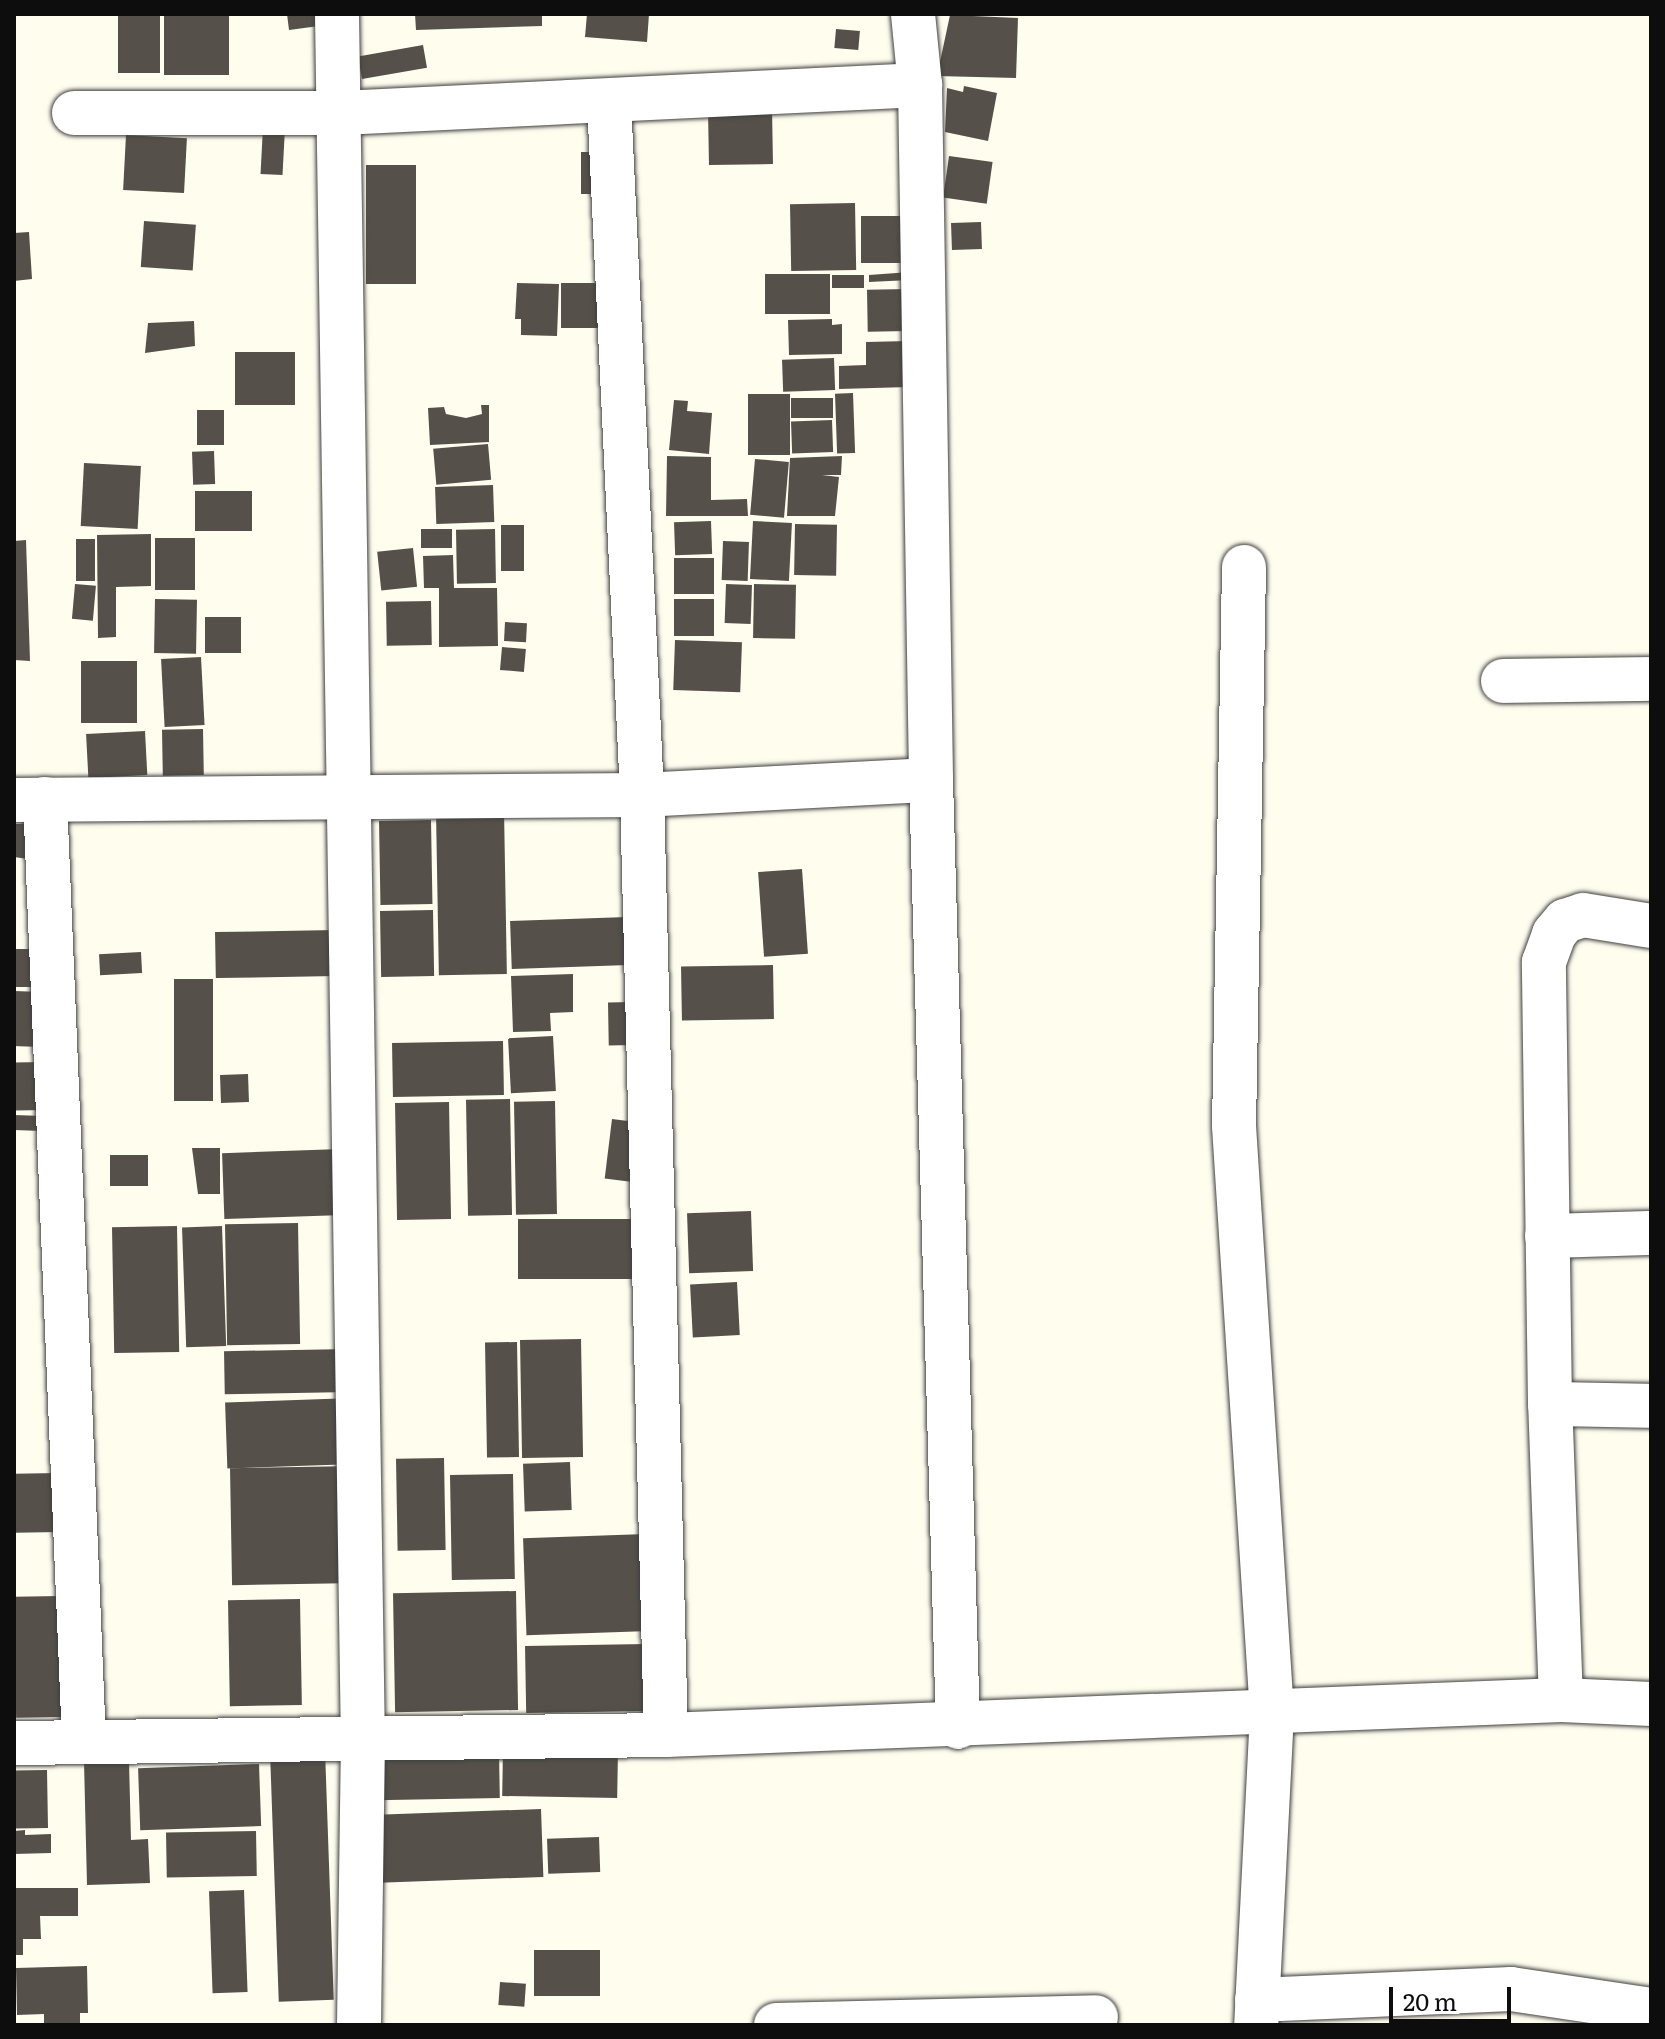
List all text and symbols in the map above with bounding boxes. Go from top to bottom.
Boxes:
scale bar [1393,1971,1515,2021]
text: 20 m [1403,1983,1457,2018]

